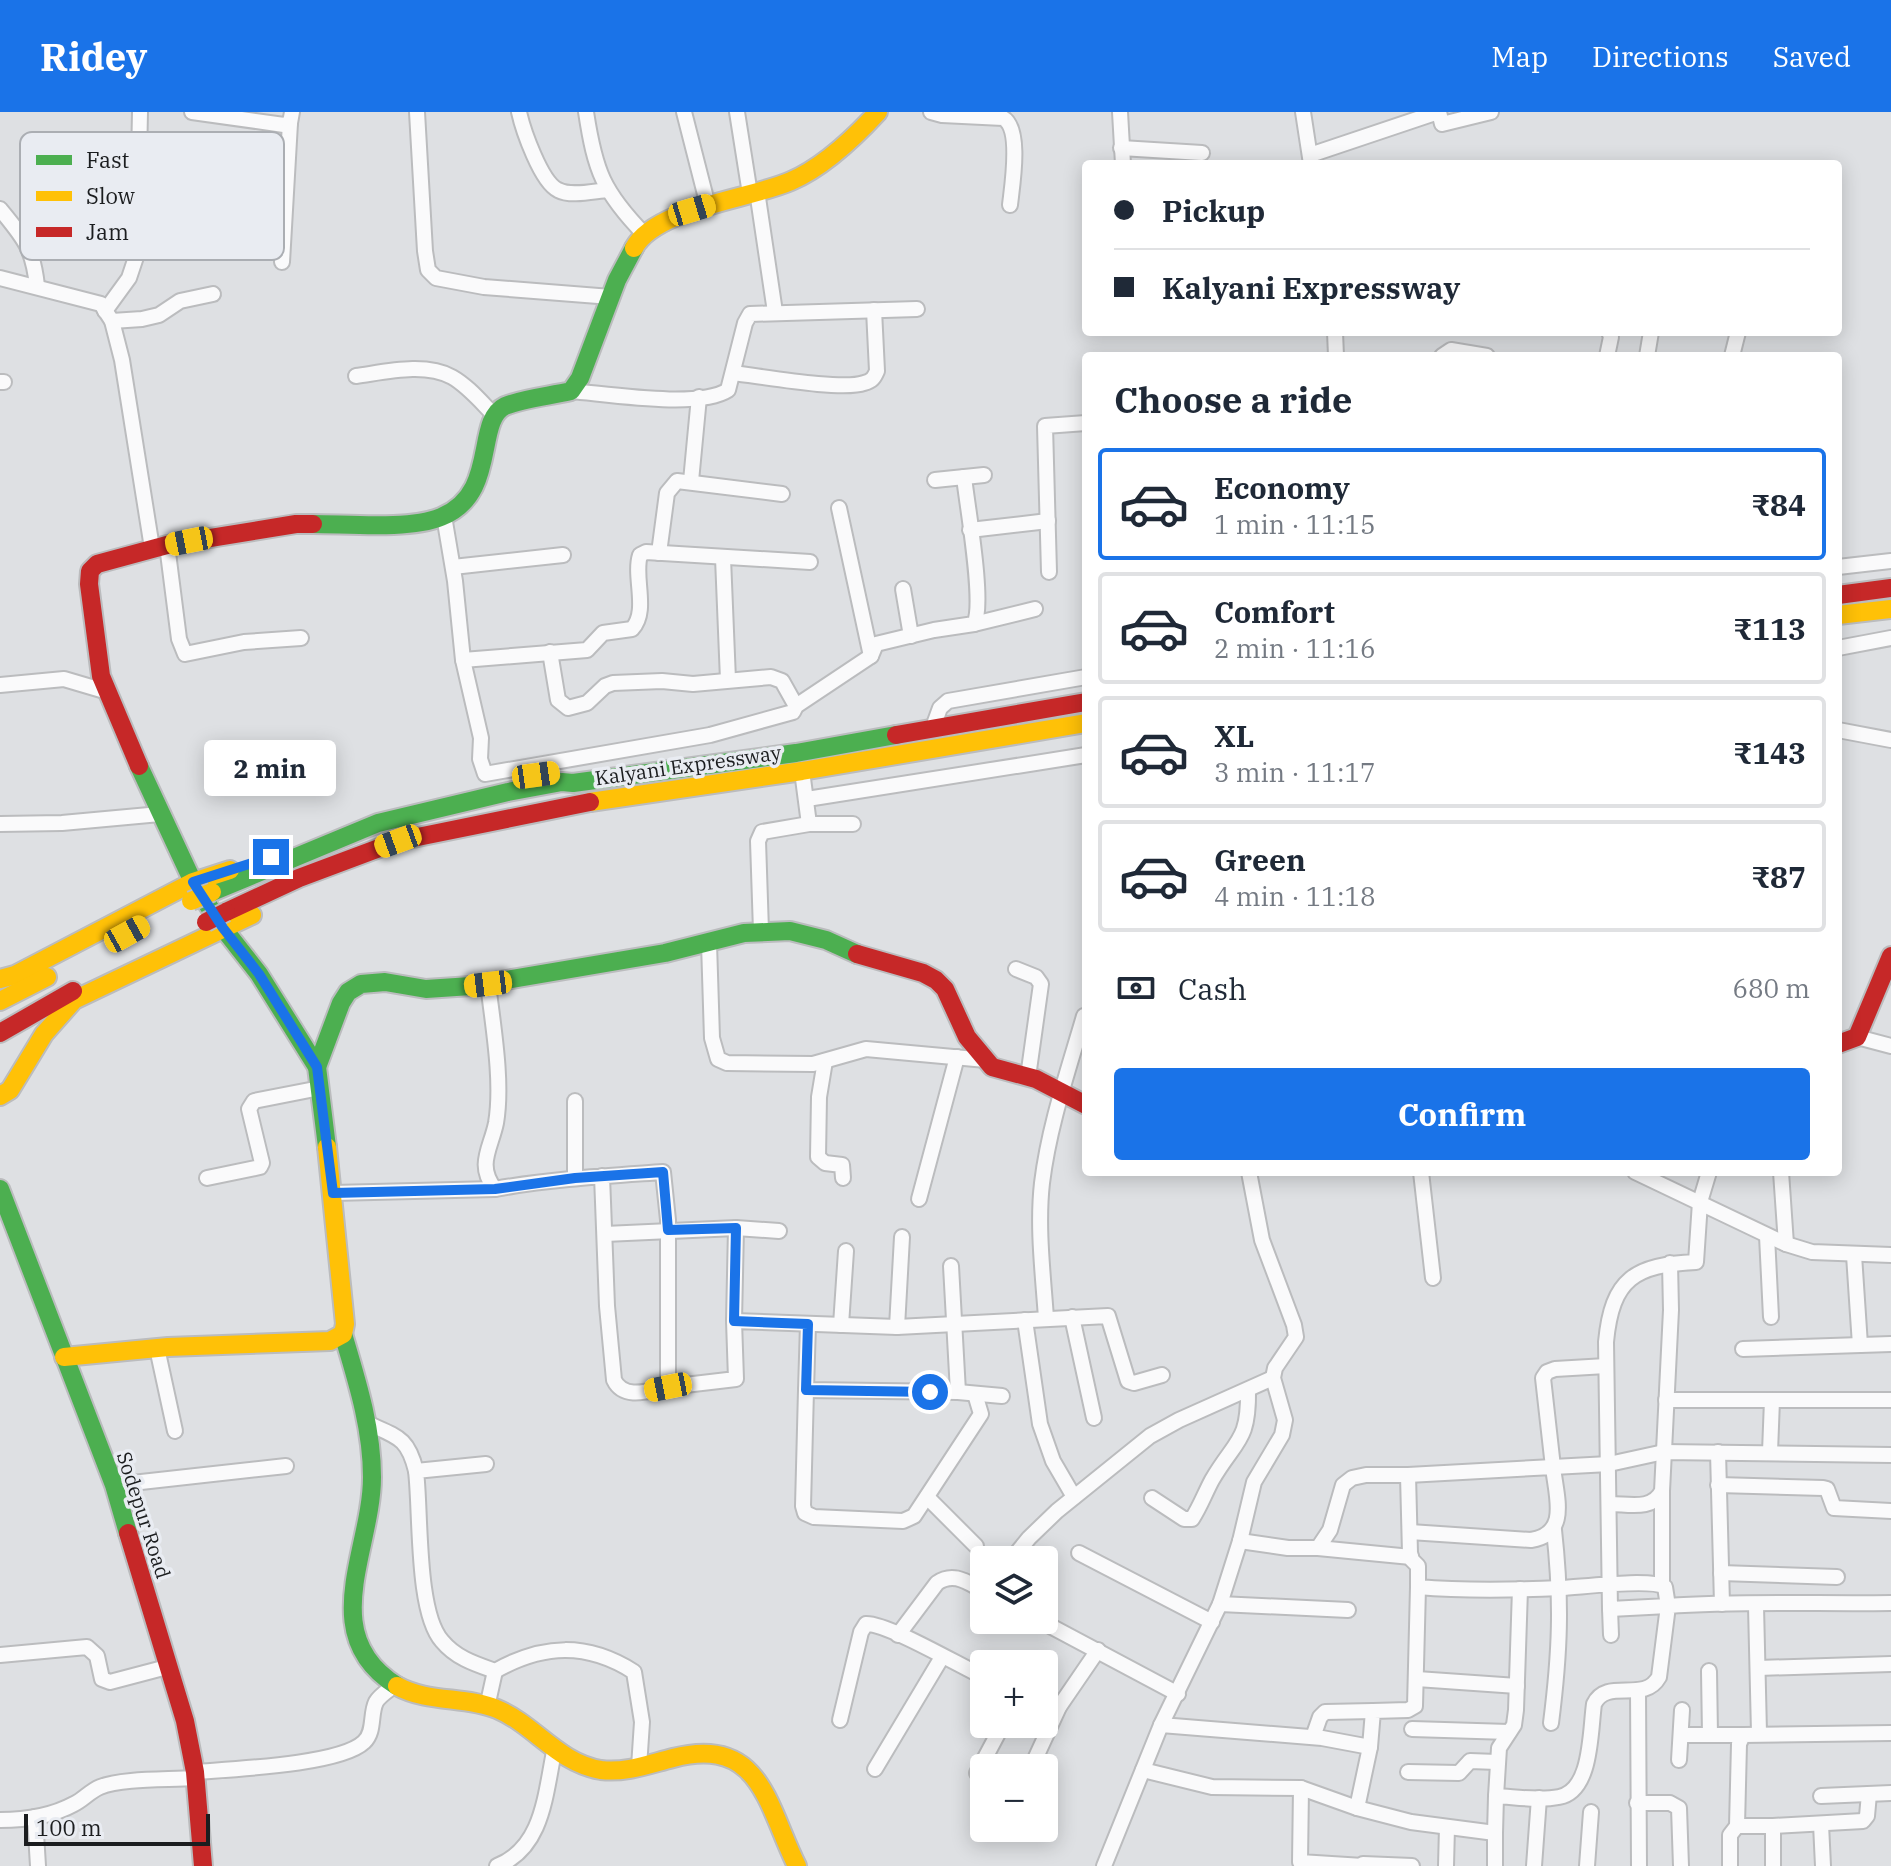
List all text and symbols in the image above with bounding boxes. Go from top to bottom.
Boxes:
text: Ridey [40,32,148,81]
text: Map [1491,38,1548,75]
text: Directions [1592,38,1729,75]
text: Saved [1773,38,1851,75]
legend [20,132,284,260]
text: Fast [86,145,129,174]
text: Slow [86,181,135,210]
text: Pickup [1162,191,1265,230]
car [666,192,718,228]
text: Jam [86,217,129,246]
text: Kalyani Expressway [1162,268,1460,307]
text: Choose a ride [1114,376,1353,423]
icon: car [1118,468,1190,540]
text: Economy [1214,468,1350,507]
text: ₹84 [1751,485,1806,524]
text: 1 min · 11:15 [1214,507,1376,541]
car [163,525,215,557]
icon: car [1118,592,1190,664]
text: Comfort [1214,592,1335,631]
text: ₹113 [1733,609,1806,648]
text: 2 min · 11:16 [1214,631,1376,665]
icon: car [1118,716,1190,788]
text: XL [1214,716,1254,755]
text: ₹143 [1733,733,1806,772]
street label: Kalyani Expressway [593,739,783,791]
callout: 2 min [205,741,337,797]
text: 2 min [234,751,306,785]
text: 3 min · 11:17 [1214,755,1376,789]
car [511,760,561,790]
car [371,822,425,860]
route end [253,839,289,875]
icon: car [1118,840,1190,912]
text: Green [1214,840,1306,879]
text: ₹87 [1751,857,1806,896]
text: 4 min · 11:18 [1214,879,1376,913]
car [100,912,154,956]
icon: cash [1114,966,1158,1010]
car [463,969,513,999]
text: Cash [1178,969,1247,1008]
text: 680 m [1732,971,1810,1005]
button: Confirm [1114,1068,1810,1160]
car [642,1371,694,1403]
route start [912,1374,948,1410]
street label: Sodepur Road [111,1448,177,1582]
map controls [970,1546,1058,1842]
button: layers [970,1546,1058,1634]
button: + [970,1650,1058,1738]
button: − [970,1754,1058,1842]
scale bar [24,1810,210,1846]
text: 100 m [36,1813,102,1842]

